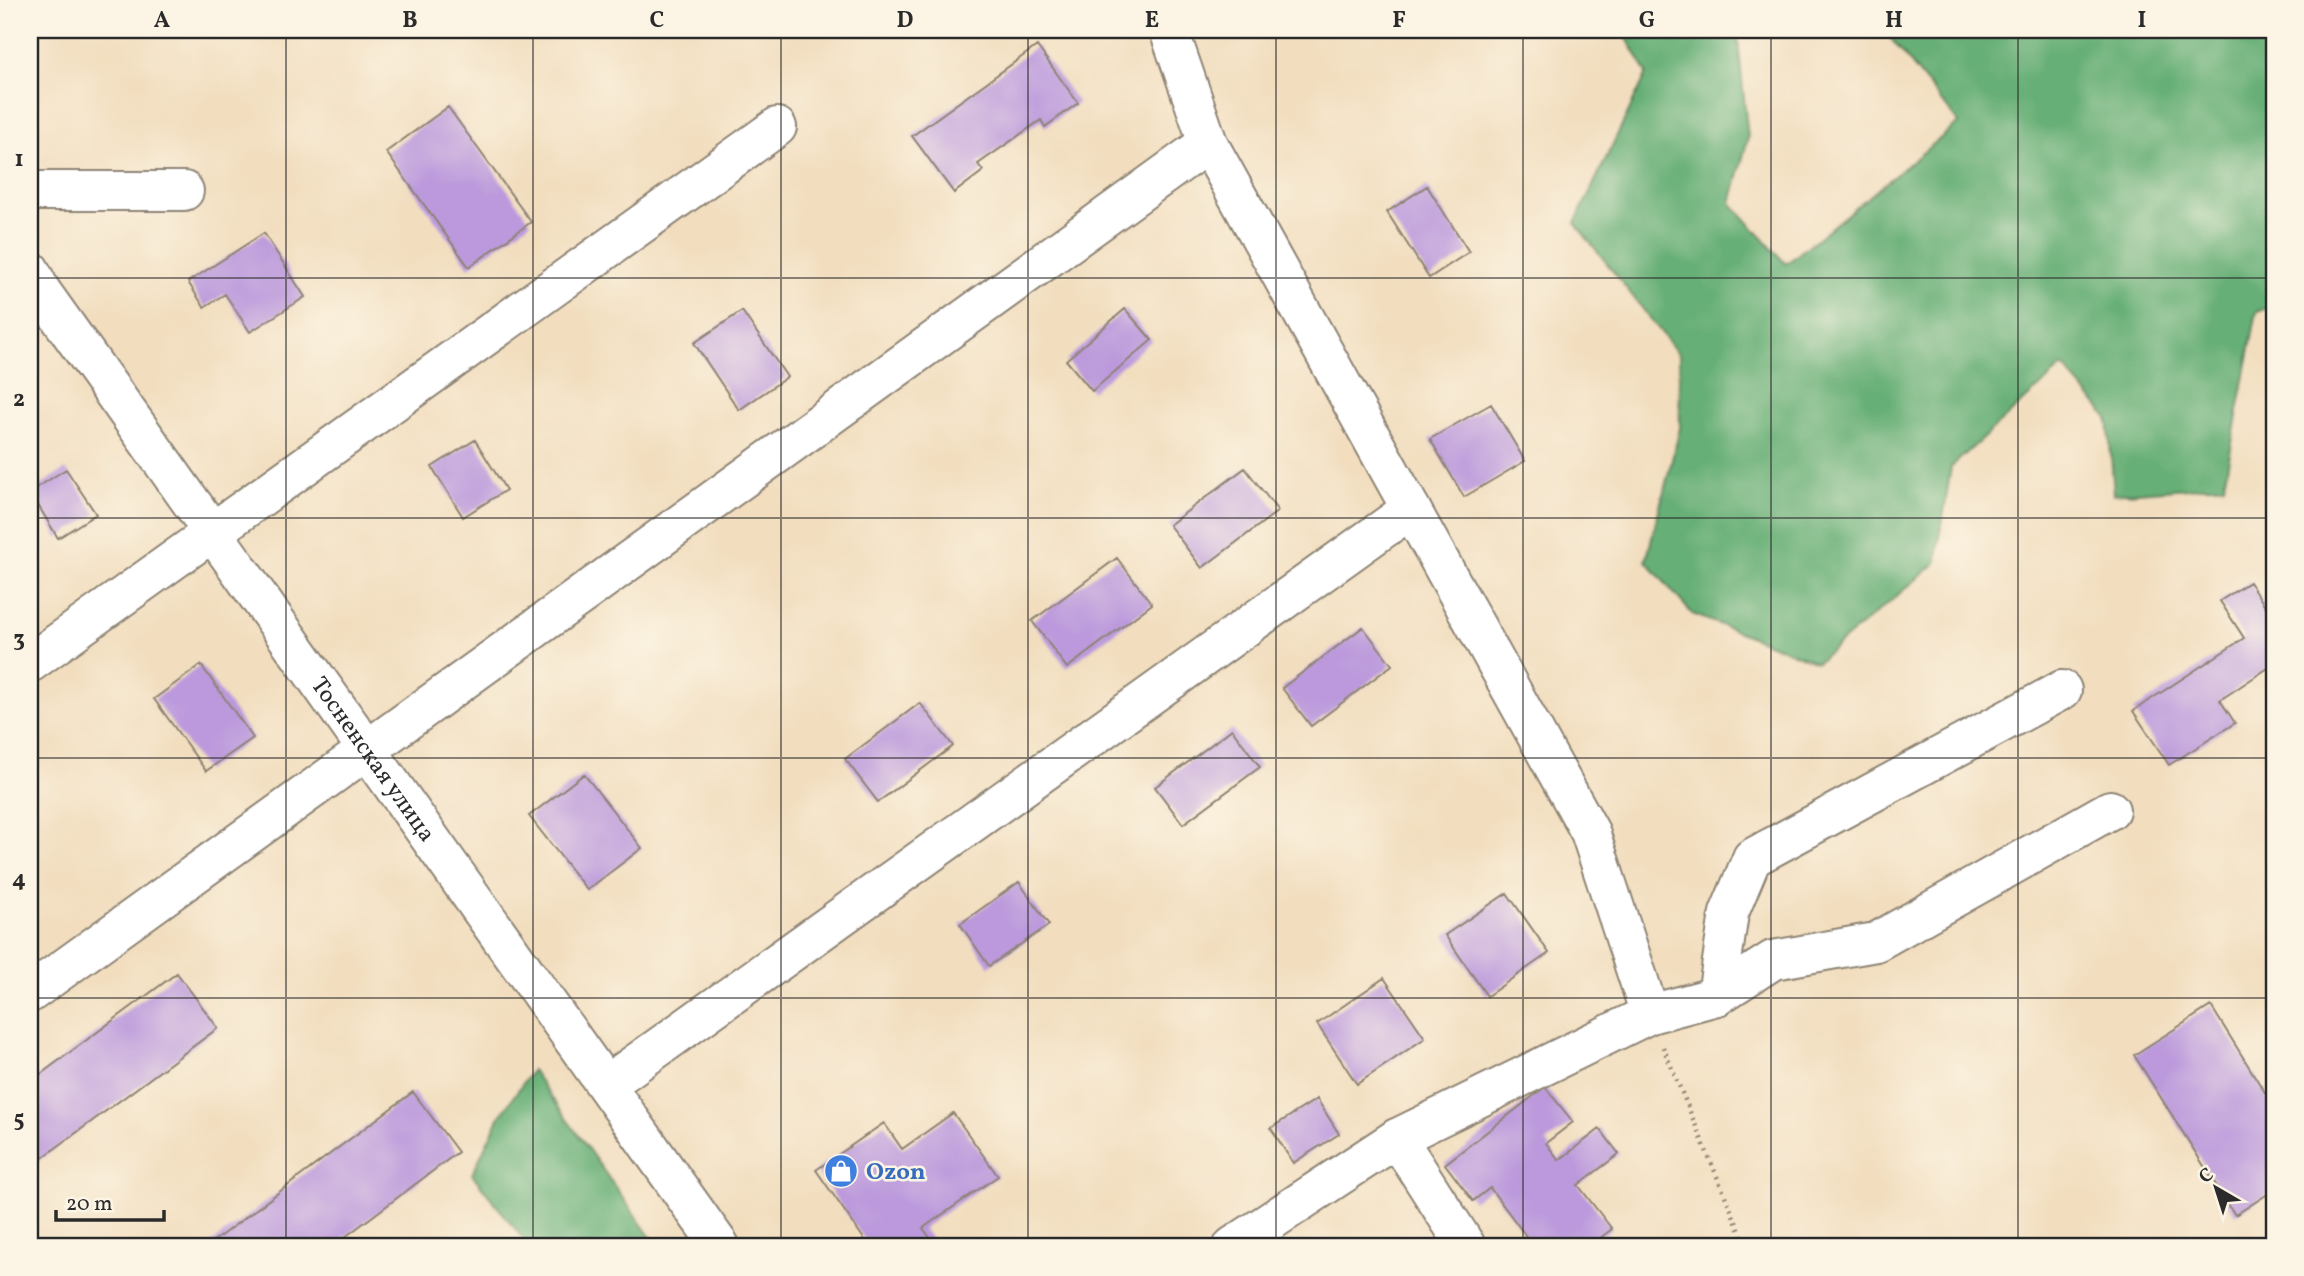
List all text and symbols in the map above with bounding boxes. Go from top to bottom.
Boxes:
text: A [154,5,170,37]
text: B [402,5,418,37]
text: C [650,5,664,37]
text: D [897,5,914,37]
text: E [1145,5,1159,37]
text: F [1392,5,1406,37]
text: G [1639,5,1655,37]
text: H [1885,5,1903,37]
text: I [2138,5,2146,37]
text: 1 [14,144,24,176]
text: 2 [13,384,25,416]
text: 3 [13,624,25,656]
street label: Тосненская улица [302,671,443,850]
text: 4 [12,864,26,896]
text: 5 [13,1104,25,1136]
shop icon: Ozon [822,1152,860,1190]
north arrow [2182,1154,2252,1224]
place label: Ozon [866,1156,926,1190]
text: С [2194,1162,2219,1190]
scale bar [56,1178,164,1222]
text: 20 m [66,1190,112,1219]

